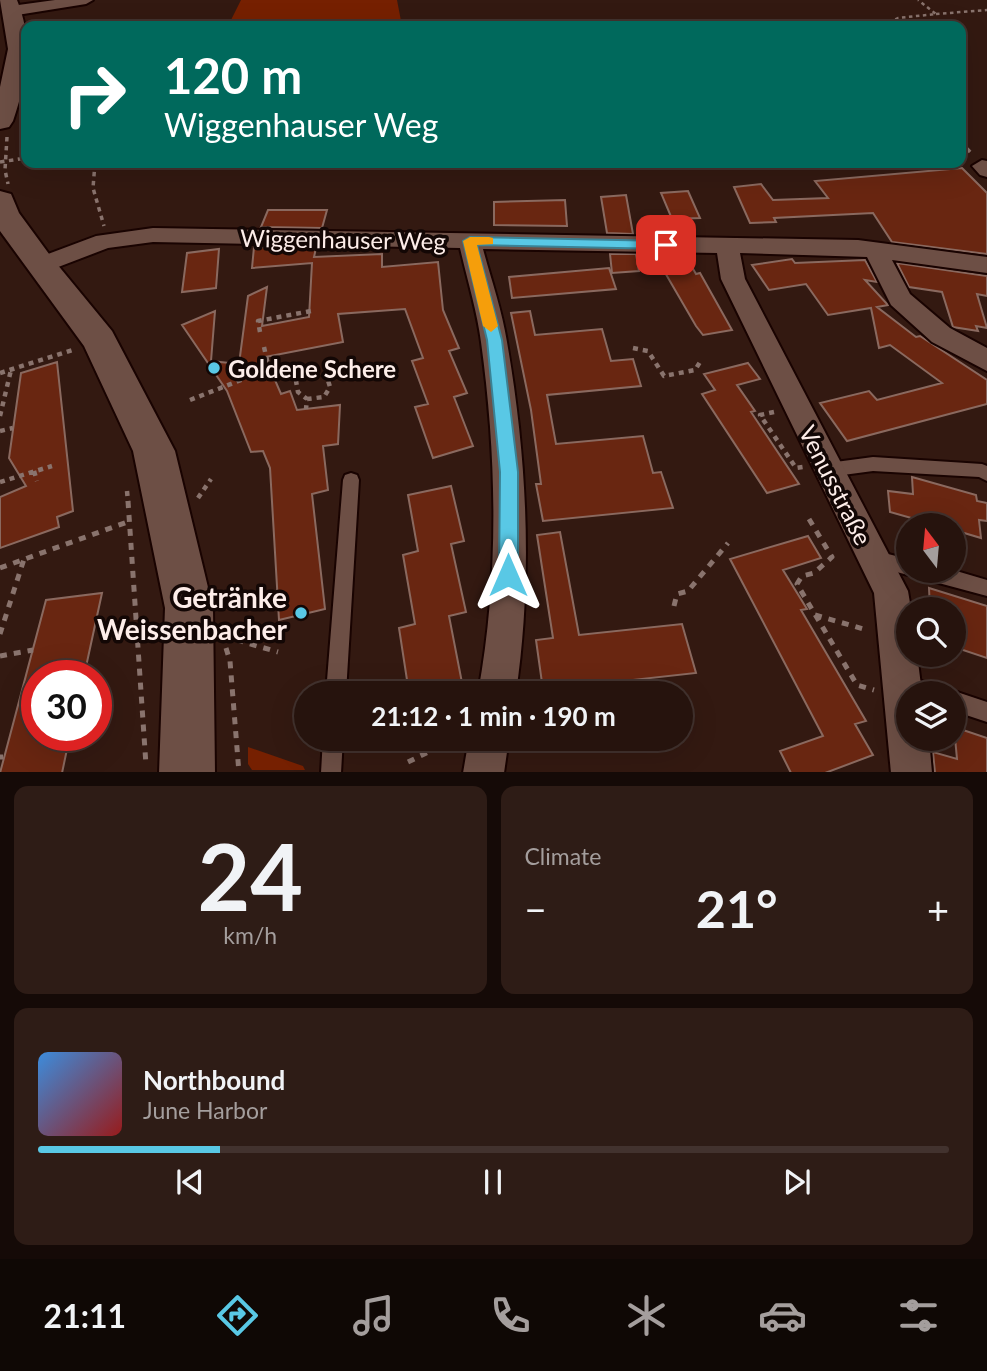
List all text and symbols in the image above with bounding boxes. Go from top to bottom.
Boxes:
text: 120 m [164,46,302,104]
icon: right [49,49,140,140]
text: Wiggenhauser Weg [164,105,438,144]
pin [636,215,696,275]
street label: Wiggenhauser Weg [240,223,446,255]
icon: arrive [647,226,685,264]
place label: Goldene Schere [228,354,396,383]
marker: Goldene Schere [206,360,222,376]
street label: Venusstraße [793,420,879,550]
north arrow [896,513,966,583]
map controls [896,513,966,751]
position arrow [471,538,545,612]
place label: Getränke Weissenbacher [97,580,288,646]
button: search [896,597,966,667]
marker: Getränke Weissenbacher [293,605,309,621]
speed limit sign: 30 [21,660,112,751]
button: layers [896,681,966,751]
text: 21:12 · 1 min · 190 m [371,700,616,732]
text: 24 [197,821,303,930]
text: Climate [525,842,601,870]
text: 21° [696,877,778,939]
text: − [525,886,547,932]
text: + [927,886,949,932]
text: km/h [223,921,277,949]
text: Northbound [143,1064,285,1096]
text: June Harbor [143,1096,267,1124]
icon: previous [171,1163,209,1201]
icon: pause [474,1163,512,1201]
icon: next [778,1163,816,1201]
icon: directions [213,1291,262,1340]
icon: music [349,1291,398,1340]
icon: phone [486,1291,535,1340]
icon: climate [622,1291,671,1340]
icon: car [758,1291,807,1340]
icon: filters [894,1291,943,1340]
text: 21:11 [44,1296,126,1335]

